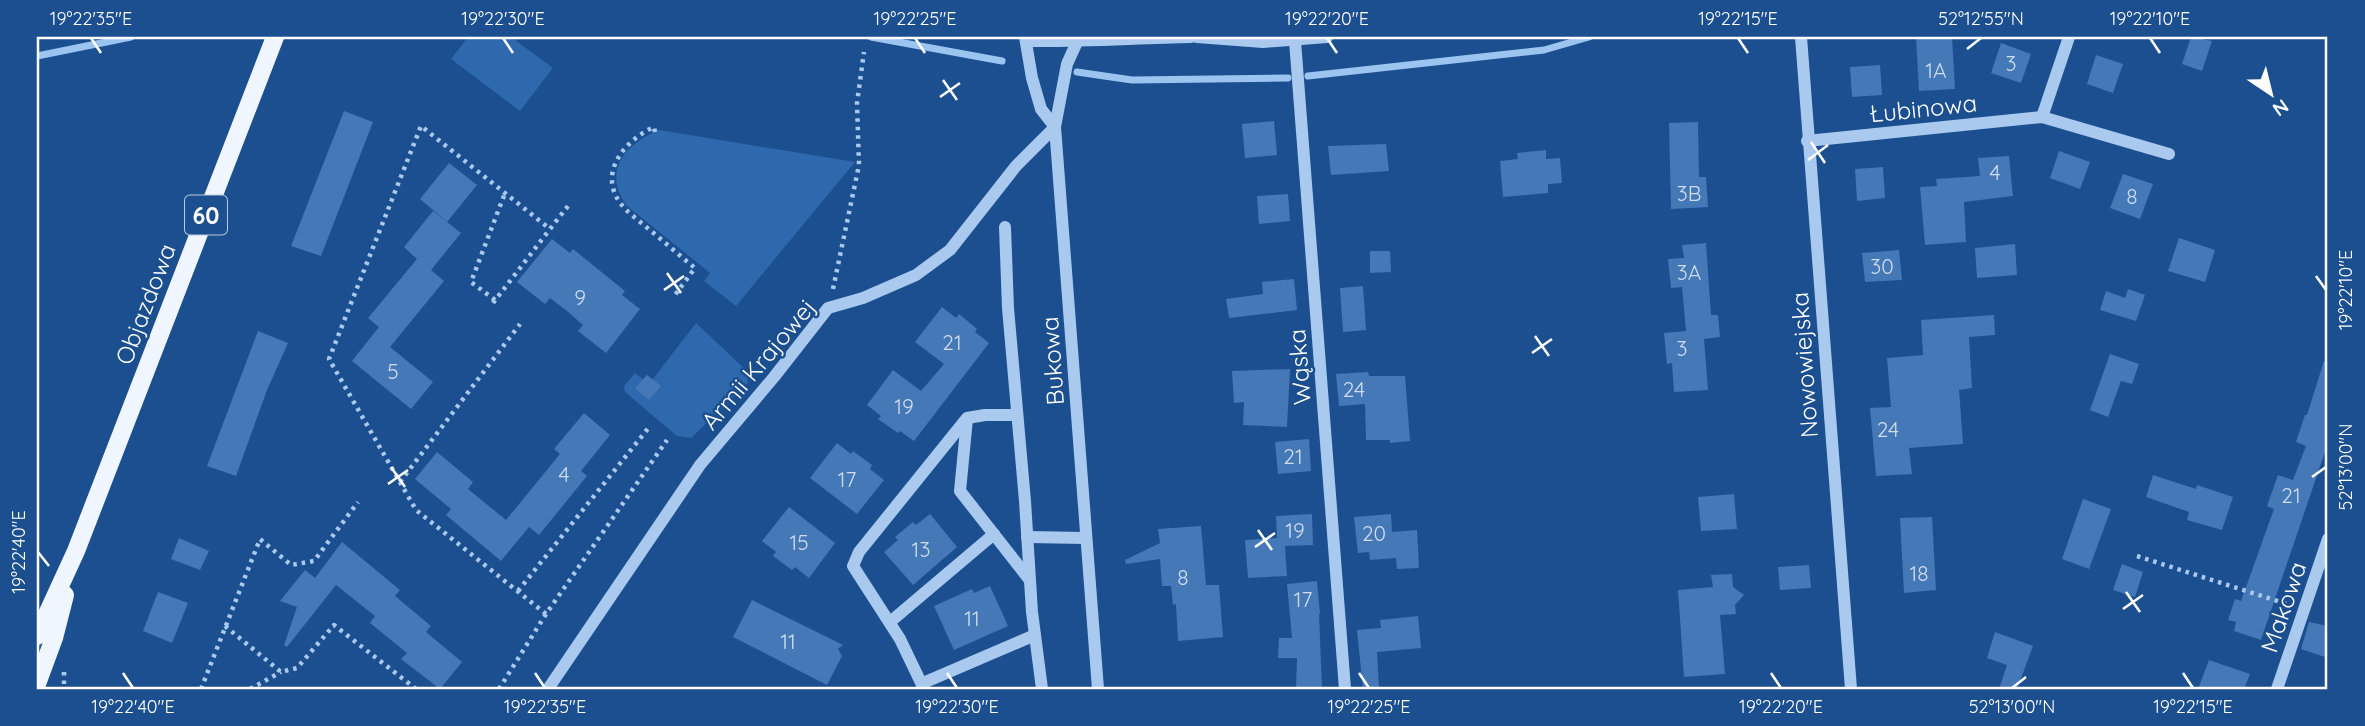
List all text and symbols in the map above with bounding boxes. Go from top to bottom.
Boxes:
text: 19°22'35"E [50,7,132,30]
text: 19°22'30"E [461,7,545,30]
text: 19°22'25"E [874,7,957,30]
text: 19°22'20"E [1285,7,1369,30]
text: 19°22'15"E [1698,7,1778,30]
text: 52°12'55"N [1938,7,2024,30]
text: 19°22'10"E [2110,7,2190,30]
house number: 3 [2005,50,2017,76]
house number: 1A [1925,57,1947,83]
north arrow [2236,60,2306,130]
street label: Łubinowa [1868,87,1978,129]
text: N [2268,94,2293,122]
house number: 4 [1989,159,2001,185]
house number: 3B [1677,180,1701,206]
house number: 8 [2126,183,2138,209]
road number: 60 [185,196,227,234]
street label: Objazdowa [108,239,182,369]
text: 19°22'10"E [2334,250,2357,330]
house number: 30 [1870,253,1894,279]
house number: 3A [1677,259,1701,285]
house number: 9 [574,284,586,310]
street label: Nowowiejska [1784,291,1824,439]
street label: Armii Krajowej [694,292,822,436]
street label: Bukowa [1034,316,1070,406]
street label: Wąska [1281,328,1317,406]
house number: 21 [942,329,962,355]
house number: 3 [1676,335,1688,361]
house number: 5 [387,358,399,384]
house number: 24 [1343,376,1365,402]
house number: 19 [894,393,914,419]
house number: 24 [1877,416,1899,442]
text: 52°13'00"N [2334,424,2357,510]
house number: 21 [1283,443,1303,469]
house number: 4 [558,461,570,487]
house number: 17 [838,466,856,492]
house number: 21 [2281,482,2301,508]
text: 19°22'40"E [7,510,30,594]
house number: 19 [1285,517,1305,543]
house number: 20 [1362,520,1386,546]
house number: 15 [789,529,809,555]
house number: 13 [912,536,930,562]
street label: Makowa [2254,558,2312,656]
house number: 18 [1909,560,1929,586]
house number: 8 [1177,564,1189,590]
house number: 17 [1294,586,1312,612]
house number: 11 [964,605,980,631]
house number: 11 [780,628,796,654]
text: 19°22'40"E [91,695,175,718]
text: 19°22'35"E [504,695,586,718]
text: 19°22'30"E [915,695,999,718]
text: 19°22'25"E [1328,695,1411,718]
text: 19°22'20"E [1739,695,1823,718]
text: 52°13'00"N [1969,695,2055,718]
text: 19°22'15"E [2153,695,2233,718]

